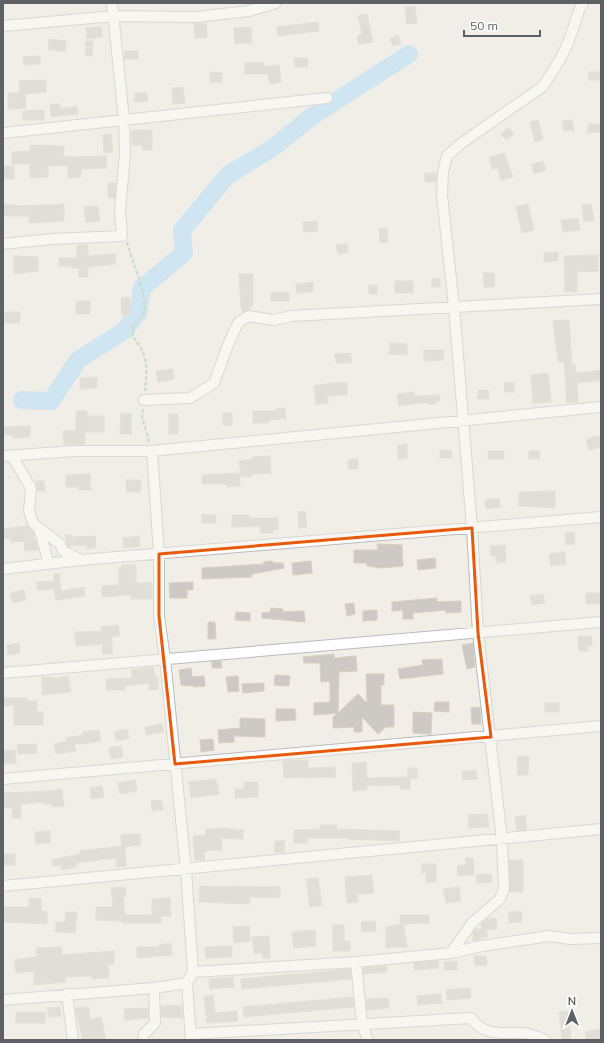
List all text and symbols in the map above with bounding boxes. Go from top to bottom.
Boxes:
scale bar [464,12,540,38]
text: 50 m [470,18,498,33]
north arrow [552,991,592,1031]
text: N [568,994,576,1008]

